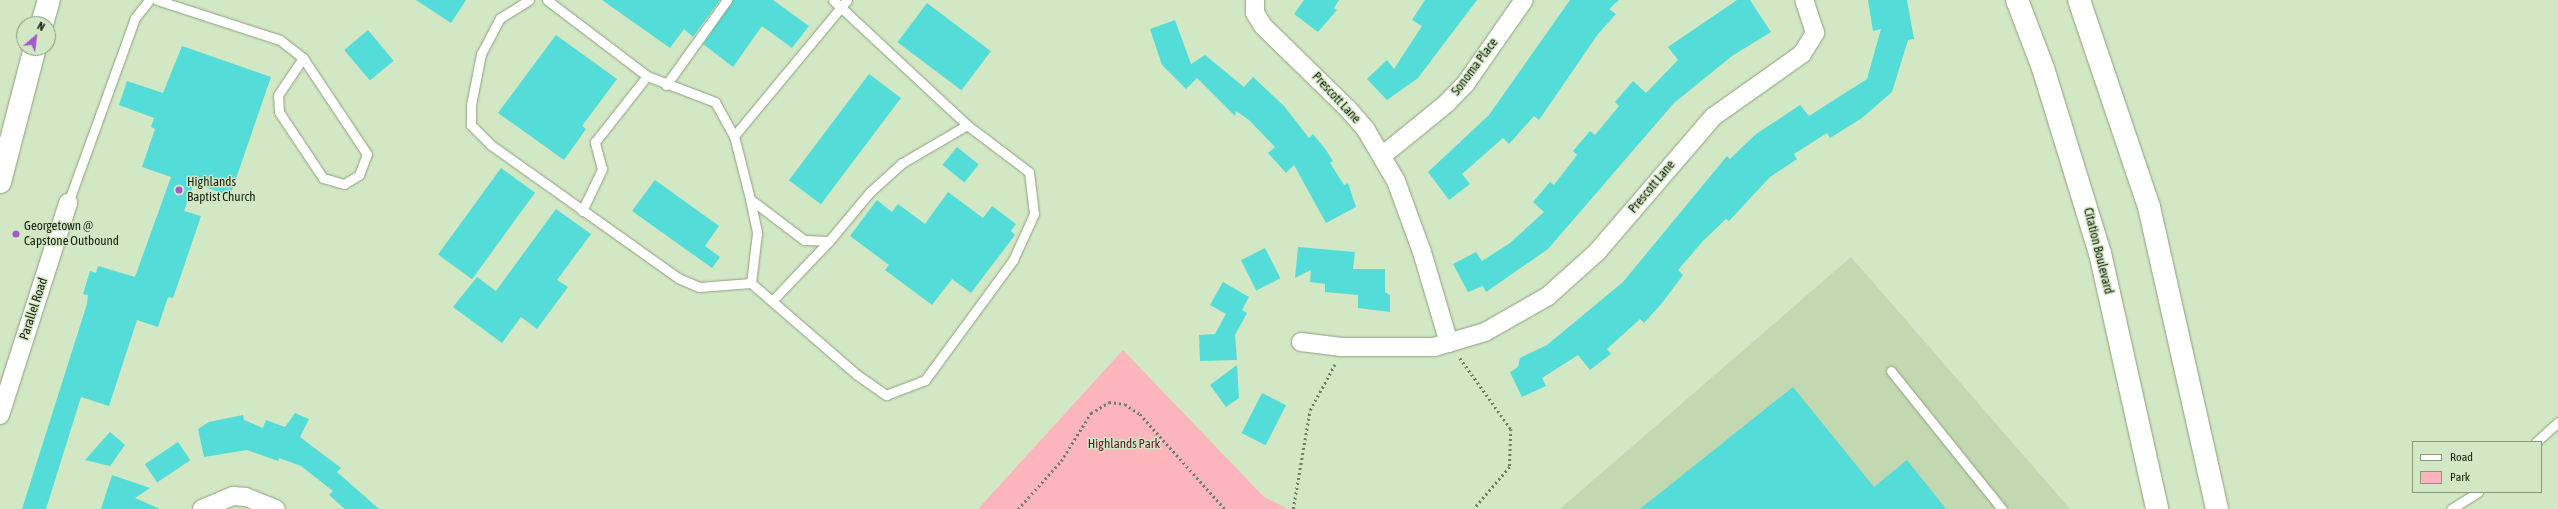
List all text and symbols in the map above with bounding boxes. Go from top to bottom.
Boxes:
north arrow [16,16,56,56]
text: N [35,19,47,33]
street label: Sonoma Place [1448,35,1502,99]
street label: Prescott Lane [1308,69,1364,127]
street label: Prescott Lane [1625,157,1679,217]
place label: Highlands Baptist Church [187,175,256,206]
marker: Highlands Baptist Church [174,185,184,195]
street label: Citation Boulevard [2080,206,2116,296]
place label: Georgetown @ Capstone Outbound [24,219,119,250]
marker: Georgetown @ Capstone Outbound [11,229,21,239]
street label: Parallel Road [17,276,51,342]
park label: Highlands Park [1088,436,1160,452]
legend [2412,441,2542,493]
text: Road [2450,450,2473,464]
text: Park [2450,470,2470,484]

